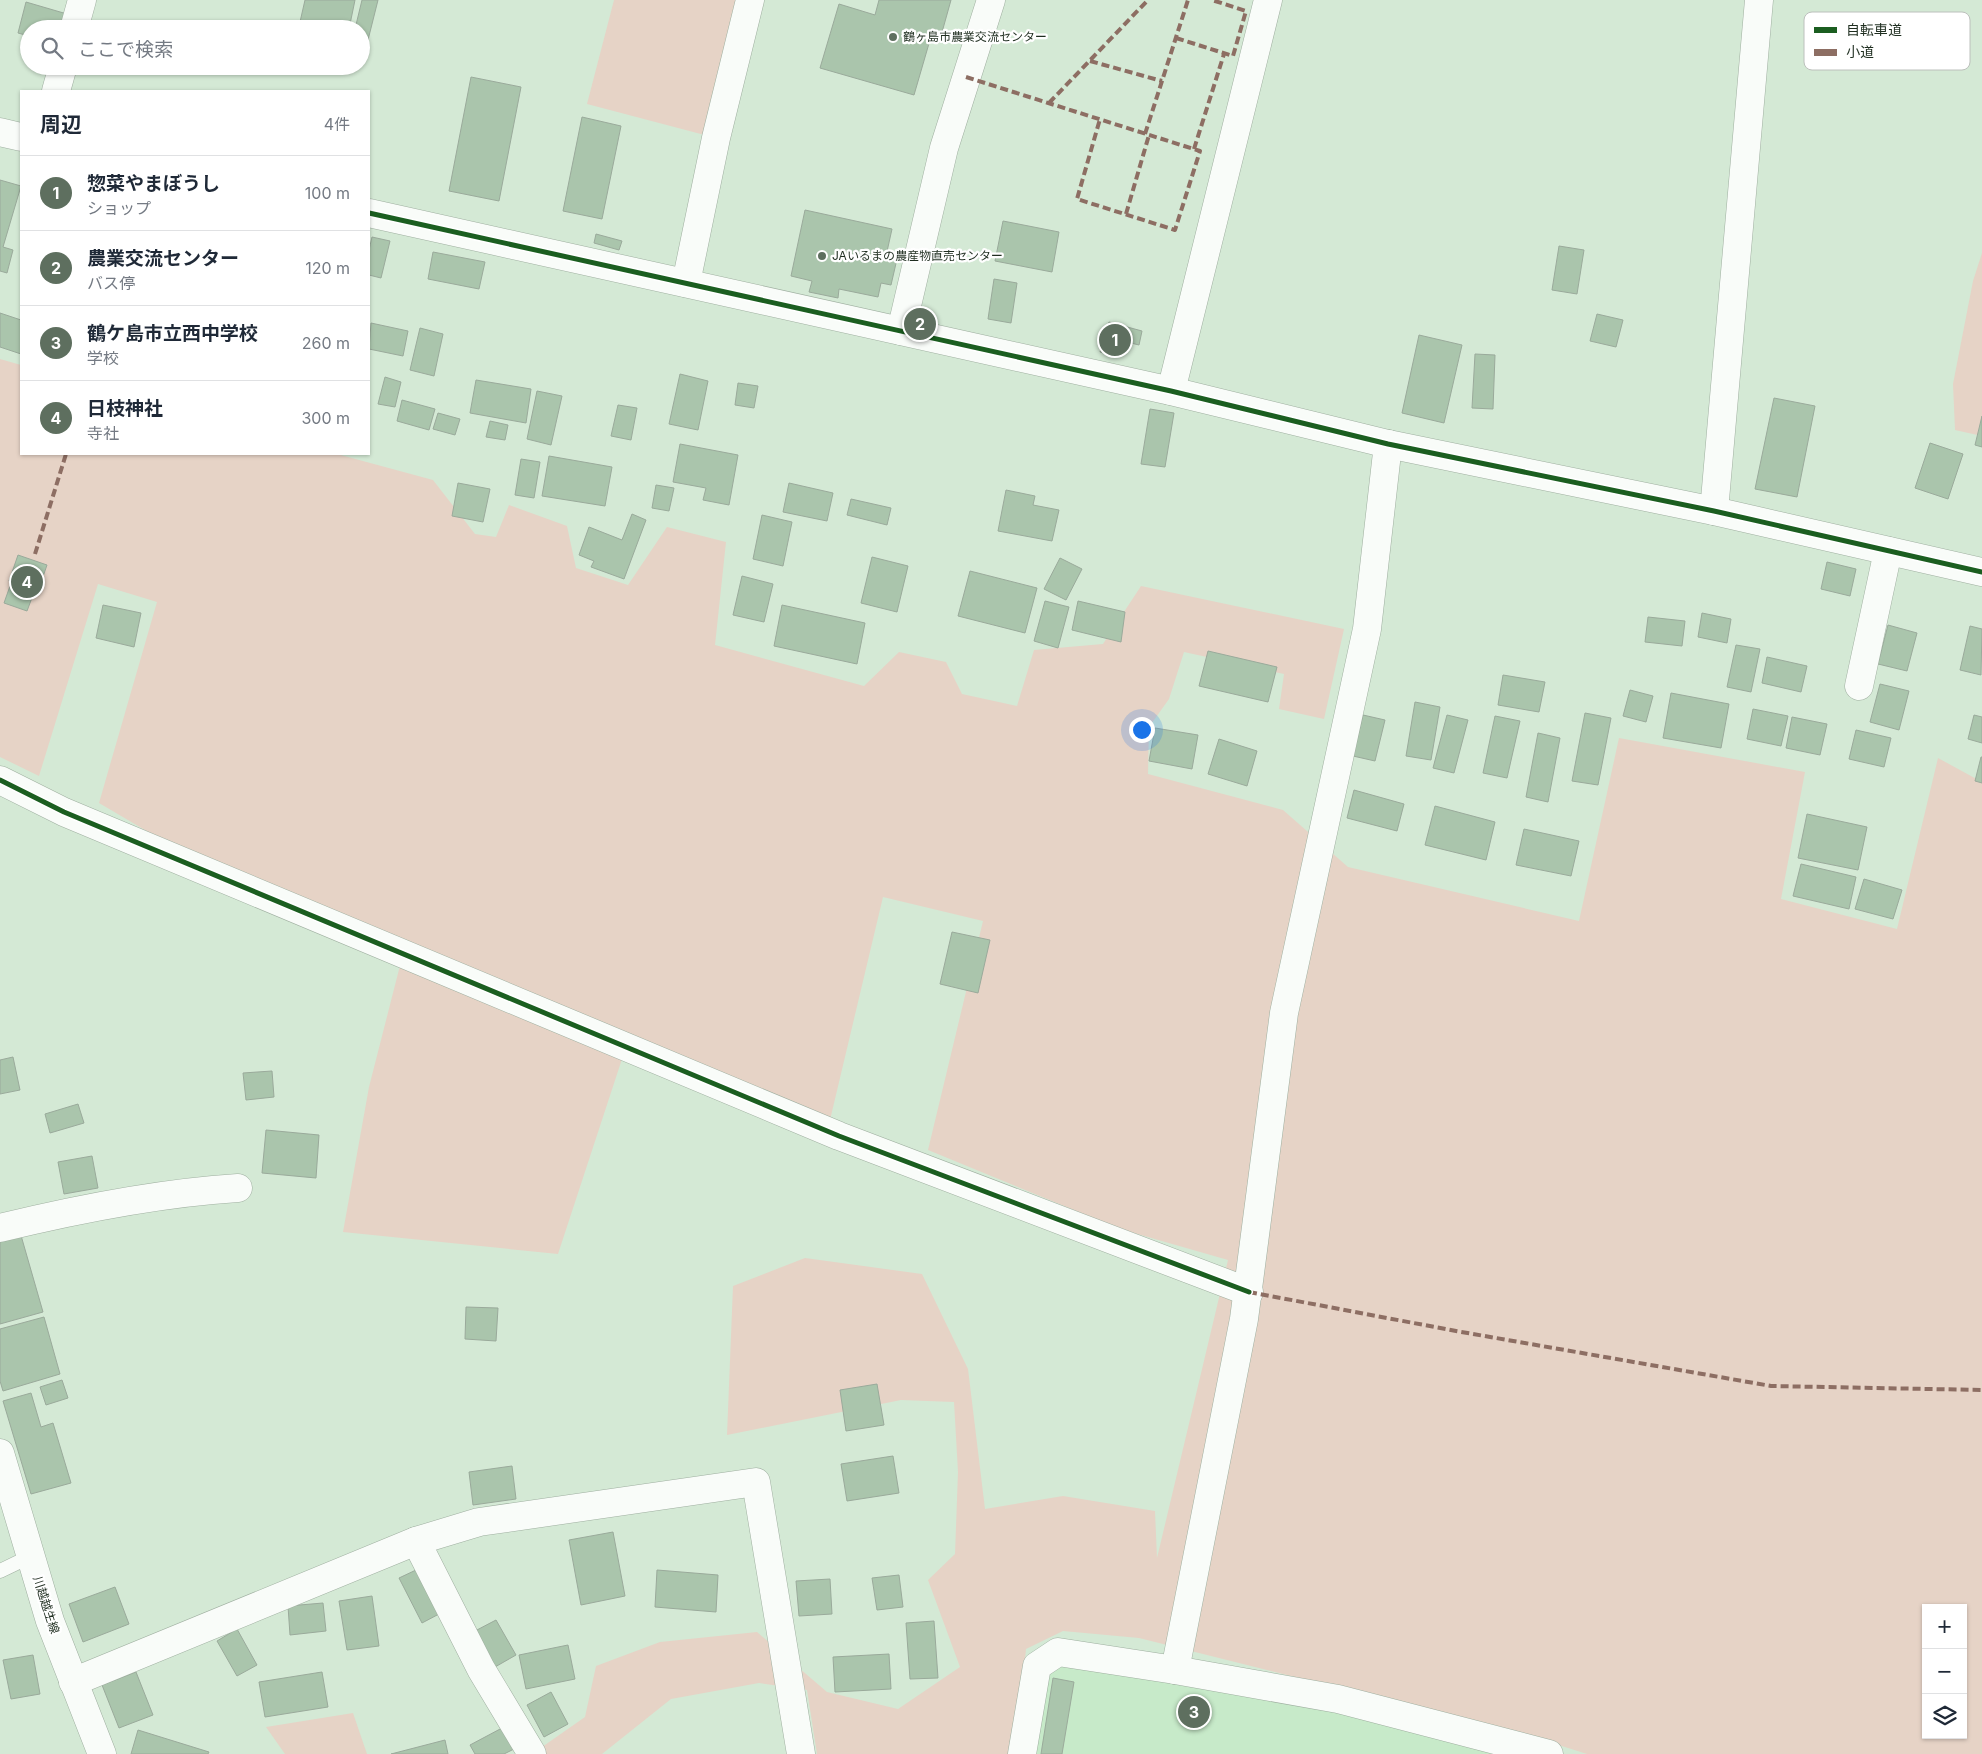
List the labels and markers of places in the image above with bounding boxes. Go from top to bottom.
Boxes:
place label: 鶴ヶ島市農業交流センター [903,29,1047,44]
marker: 鶴ヶ島市農業交流センター [887,31,899,43]
place label: JAいるまの農産物直売センター [832,248,1003,263]
marker: JAいるまの農産物直売センター [816,250,828,262]
pin: 2 [904,305,936,343]
pin: 1 [1099,321,1131,359]
pin: 4 [11,563,43,601]
pin: 3 [1178,1693,1210,1731]

